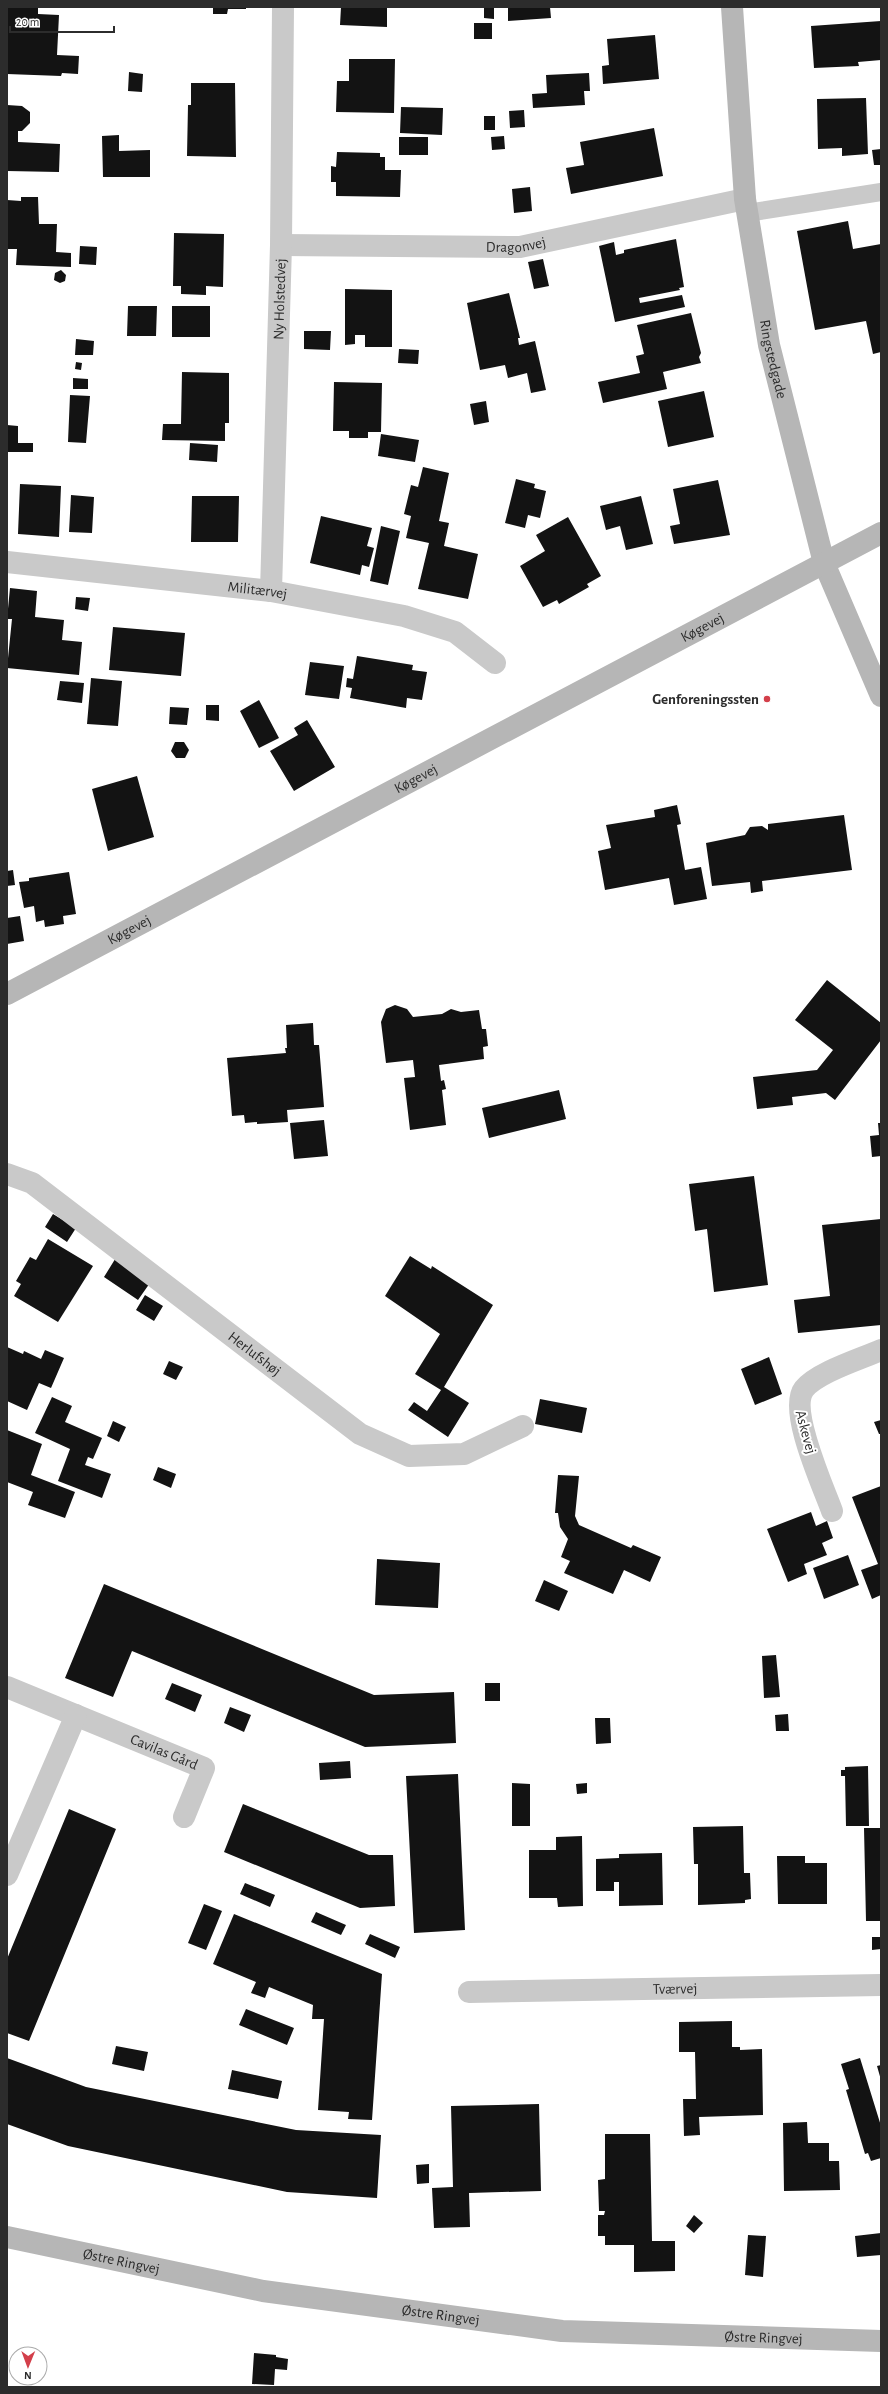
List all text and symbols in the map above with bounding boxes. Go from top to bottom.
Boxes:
scale bar [10,8,114,34]
text: 20 m [16,16,39,28]
street label: Dragonvej [486,235,547,255]
street label: Ny Holstedvej [271,258,289,340]
street label: Ringstedgade [757,318,789,400]
street label: Militærvej [227,579,288,602]
street label: Køgevej [678,610,727,645]
place label: Genforeningssten [652,692,759,707]
marker: Genforeningssten [762,694,772,704]
street label: Køgevej [392,761,440,796]
street label: Køgevej [105,913,153,948]
street label: Herlufshøj [225,1329,284,1379]
street label: Askevej [792,1409,819,1456]
street label: Cavilas Gård [128,1732,200,1773]
street label: Tværvej [652,1981,697,1997]
street label: Østre Ringvej [82,2246,161,2277]
street label: Østre Ringvej [401,2303,480,2328]
street label: Østre Ringvej [724,2329,803,2347]
north arrow [8,2346,48,2386]
text: N [24,2370,32,2381]

